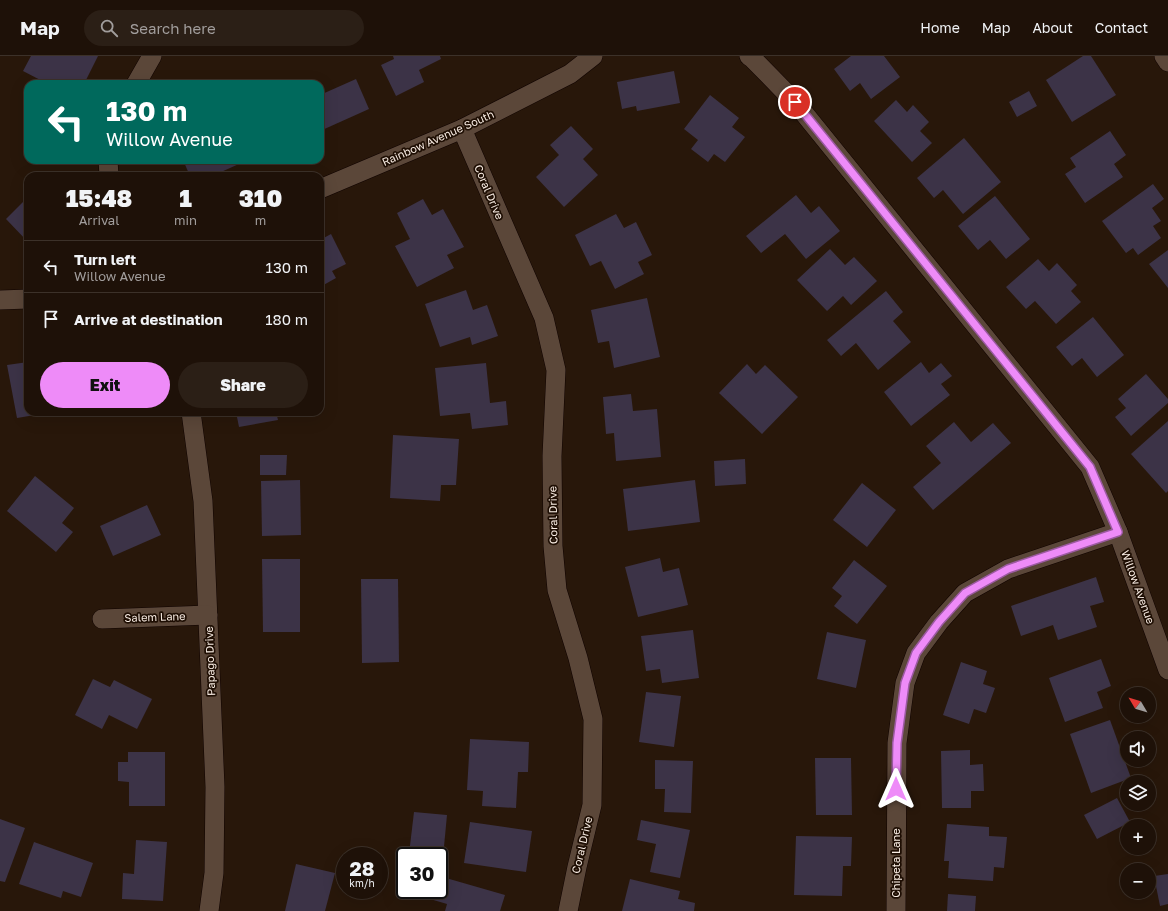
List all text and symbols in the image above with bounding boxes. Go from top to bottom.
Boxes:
search box [84,10,364,46]
text: Map [20,16,60,39]
icon: search [98,17,120,39]
text: Search here [130,19,216,37]
text: Home [920,19,960,36]
text: Map [982,19,1010,36]
text: About [1032,19,1073,36]
text: Contact [1095,19,1148,36]
pin [778,85,812,119]
icon: arrive [784,91,806,113]
text: 130 m [106,94,187,127]
icon: left [40,96,92,148]
street label: Rainbow Avenue South [380,107,496,168]
text: Willow Avenue [106,128,233,150]
street label: Coral Drive [472,163,507,221]
text: 15:48 [66,183,132,212]
text: 1 [179,183,192,212]
text: 310 [239,183,282,212]
text: Arrival [79,212,119,228]
text: min [174,212,197,228]
text: m [255,212,266,228]
text: Turn left [74,250,136,268]
icon: left [40,256,62,278]
text: 130 m [266,258,308,276]
text: Willow Avenue [74,268,166,284]
icon: arrive [40,308,62,330]
text: Arrive at destination [74,310,223,328]
text: 180 m [265,310,308,328]
button: Exit [40,362,170,408]
button: Share [178,362,308,408]
street label: Coral Drive [545,486,560,544]
street label: Willow Avenue [1119,548,1158,625]
street label: Salem Lane [124,609,186,624]
street label: Papago Drive [202,626,217,696]
north arrow [1120,687,1156,723]
map controls [1120,687,1156,899]
button: sound [1120,731,1156,767]
position arrow [875,768,917,810]
button: layers [1120,775,1156,811]
street label: Coral Drive [569,815,594,875]
button: + [1120,819,1156,855]
street label: Chipeta Lane [889,828,902,898]
speed limit sign: 30 [396,847,448,899]
text: 28 [349,856,374,880]
button: − [1120,863,1156,899]
text: km/h [349,877,375,889]

